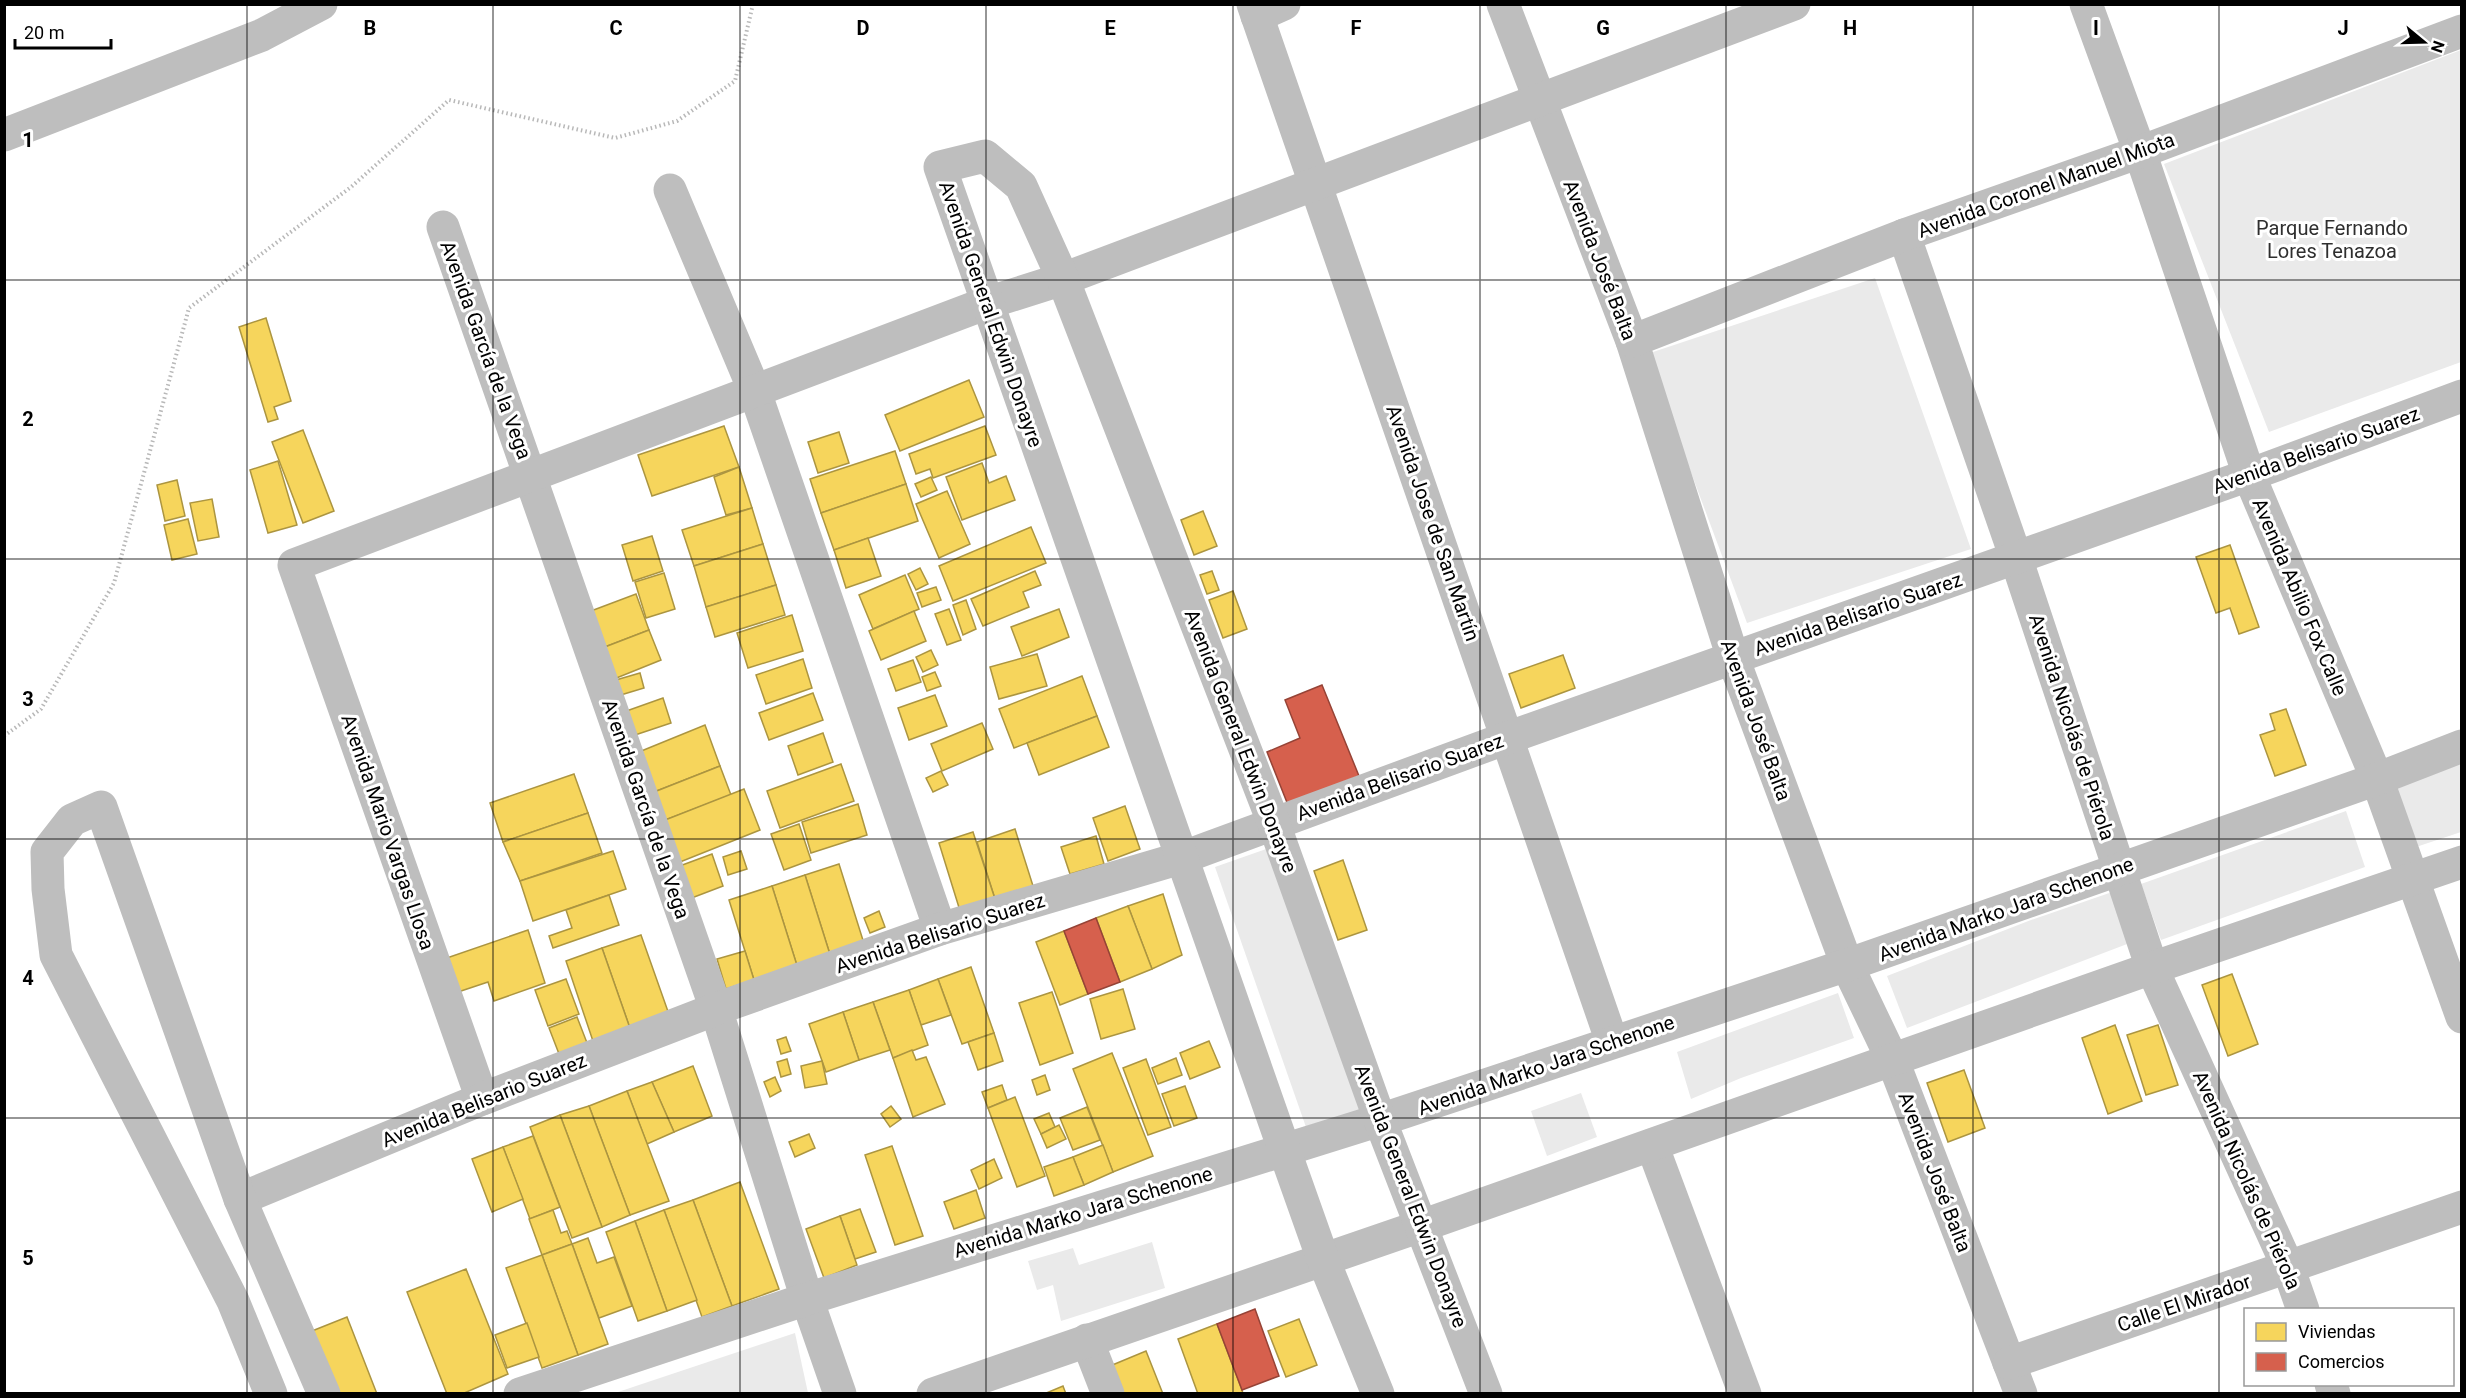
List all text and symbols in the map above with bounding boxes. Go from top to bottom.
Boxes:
scale bar [15,12,111,50]
north arrow [2394,12,2454,72]
text: B [364,16,376,40]
text: C [609,16,623,40]
text: D [857,16,870,40]
text: E [1104,16,1116,40]
text: F [1351,16,1362,40]
text: G [1596,16,1610,40]
text: H [1843,16,1857,40]
text: I [2093,16,2099,40]
text: J [2337,16,2349,40]
text: 20 m [24,22,64,43]
text: N [2427,38,2449,55]
street label: Avenida Coronel Manuel Miota [1914,127,2178,243]
text: 1 [22,128,34,152]
street label: Avenida José Balta [1558,176,1642,344]
street label: Avenida General Edwin Donayre [934,178,1048,450]
park label: Parque Fernando Lores Tenazoa [2256,216,2408,263]
street label: Avenida García de la Vega [435,238,537,462]
street label: Avenida Belisario Suarez [2209,401,2423,499]
street label: Avenida Jose de San Martín [1381,402,1485,644]
text: 2 [22,407,34,431]
street label: Avenida Abilio Fox Calle [2248,495,2352,699]
street label: Avenida Belisario Suarez [1751,567,1965,661]
street label: Avenida General Edwin Donayre [1180,606,1302,876]
street label: Avenida Nicolás de Piérola [2024,611,2120,843]
street label: Avenida José Balta [1716,636,1796,804]
text: 3 [22,687,34,711]
street label: Avenida García de la Vega [597,696,695,922]
street label: Avenida Mario Vargas Llosa [336,711,440,953]
street label: Avenida Belisario Suarez [1293,728,1507,826]
street label: Avenida Marko Jara Schenone [1875,852,2137,966]
street label: Avenida Belisario Suarez [832,888,1048,978]
text: 4 [22,966,34,990]
street label: Avenida Marko Jara Schenone [1415,1010,1677,1120]
street label: Avenida Belisario Suarez [378,1048,590,1152]
street label: Avenida General Edwin Donayre [1350,1061,1472,1331]
street label: Avenida Nicolás de Piérola [2188,1067,2306,1293]
street label: Avenida José Balta [1893,1088,1977,1256]
street label: Avenida Marko Jara Schenone [951,1161,1215,1263]
text: 5 [22,1246,34,1270]
street label: Calle El Mirador [2114,1269,2254,1337]
legend [2244,1308,2454,1386]
text: Viviendas [2298,1321,2376,1342]
text: Comercios [2298,1351,2385,1372]

